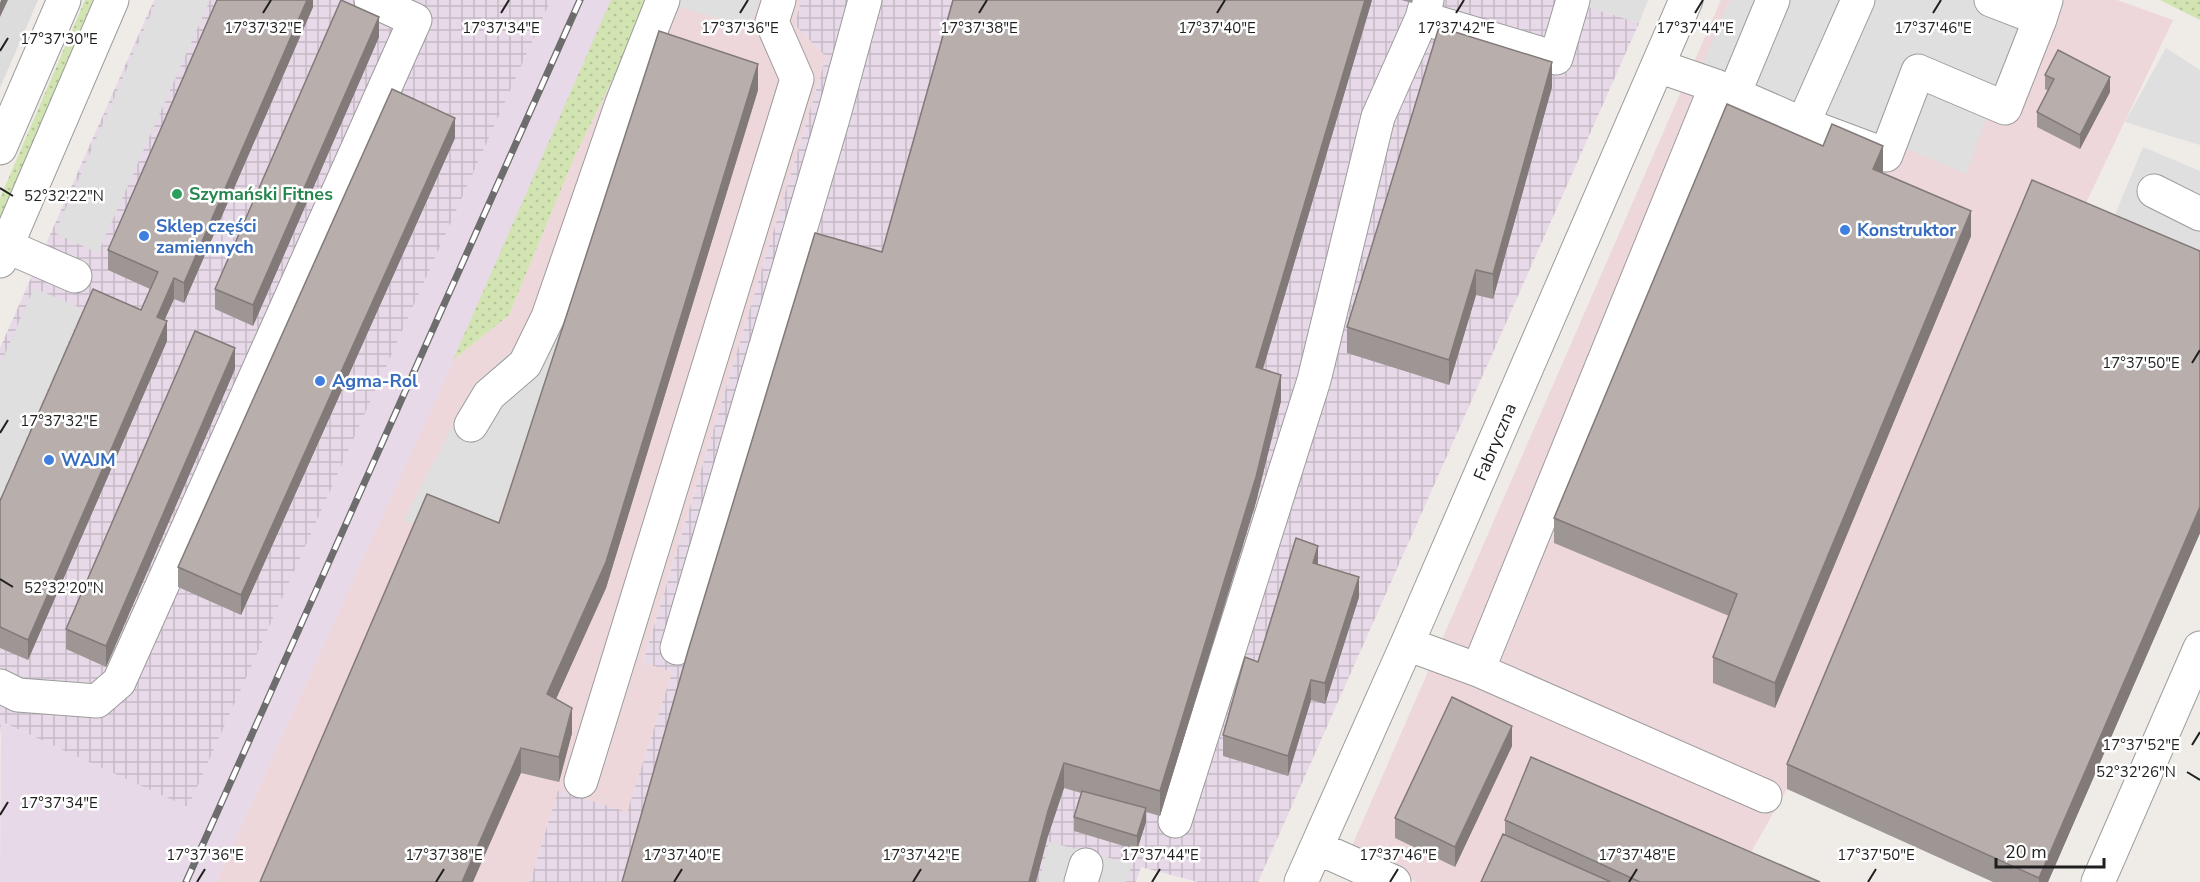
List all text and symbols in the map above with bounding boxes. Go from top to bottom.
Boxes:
text: 17°37'32"E [224,18,302,38]
text: 17°37'34"E [462,18,540,38]
text: 17°37'36"E [701,18,779,38]
text: 17°37'38"E [940,18,1018,38]
text: 17°37'40"E [1178,18,1256,38]
text: 17°37'42"E [1417,18,1495,38]
text: 17°37'44"E [1656,18,1734,38]
text: 17°37'46"E [1894,18,1972,38]
text: 17°37'30"E [20,29,98,49]
place label: Szymański Fitnes [189,182,333,206]
text: 52°32'22"N [24,186,104,206]
marker: Szymański Fitnes [170,187,184,201]
place label: Sklep części zamiennych [156,214,257,259]
place label: Konstruktor [1857,218,1956,242]
marker: Konstruktor [1838,223,1852,237]
marker: Sklep części zamiennych [137,229,151,243]
text: 17°37'50"E [2102,353,2180,373]
place label: Agma-Rol [332,369,418,393]
marker: Agma-Rol [313,374,327,388]
street label: Fabryczna [1468,400,1522,484]
text: 17°37'32"E [20,411,98,431]
place label: WAJM [61,448,116,472]
marker: WAJM [42,453,56,467]
text: 52°32'20"N [24,578,104,598]
text: 17°37'52"E [2102,735,2180,755]
text: 52°32'26"N [2096,762,2176,782]
text: 17°37'34"E [20,793,98,813]
scale bar [1996,831,2104,869]
text: 20 m [2005,840,2047,864]
text: 17°37'36"E [166,845,244,865]
text: 17°37'38"E [405,845,483,865]
text: 17°37'40"E [643,845,721,865]
text: 17°37'42"E [882,845,960,865]
text: 17°37'44"E [1121,845,1199,865]
text: 17°37'46"E [1359,845,1437,865]
text: 17°37'48"E [1598,845,1676,865]
text: 17°37'50"E [1837,845,1915,865]

